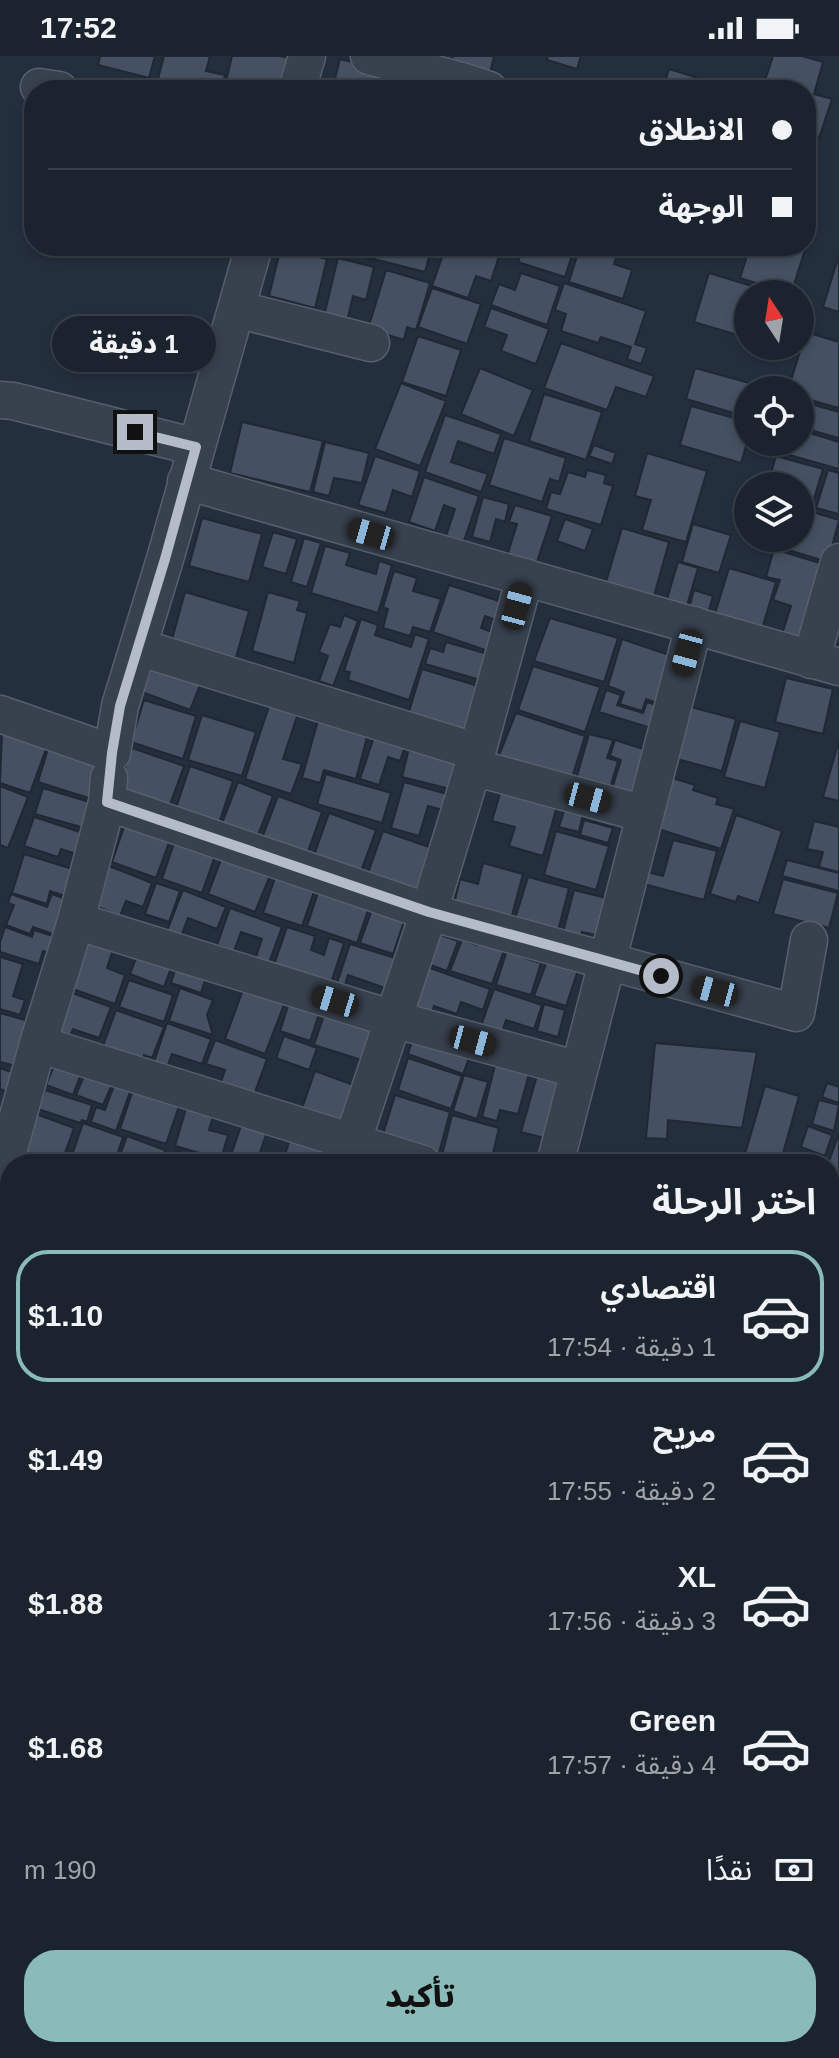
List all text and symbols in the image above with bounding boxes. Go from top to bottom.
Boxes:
text: 17:52 [40,11,117,44]
text: الانطلاق [639,113,744,146]
text: الوجهة [659,190,744,223]
north arrow [734,280,814,360]
map controls [734,280,814,552]
callout: 1 دقيقة [53,316,217,372]
text: 1 دقيقة [89,329,179,359]
button: locate [734,376,814,456]
route end [117,414,153,450]
button: layers [734,472,814,552]
car [345,516,397,552]
car [499,580,535,632]
car [669,627,705,679]
car [562,780,614,816]
route start [643,958,679,994]
car [689,973,741,1009]
car [309,983,361,1019]
car [447,1023,499,1059]
text: اختر الرحلة [652,1181,816,1222]
text: اقتصادي [601,1271,716,1304]
icon: car [740,1280,812,1352]
text: $1.10 [28,1299,103,1332]
text: 1 دقيقة · 17:54 [547,1332,716,1362]
text: مريح [653,1415,716,1448]
icon: car [740,1424,812,1496]
text: $1.49 [28,1443,103,1476]
text: 2 دقيقة · 17:55 [547,1476,716,1506]
text: XL [678,1560,716,1593]
icon: car [740,1568,812,1640]
text: $1.88 [28,1587,103,1620]
text: 3 دقيقة · 17:56 [547,1606,716,1636]
text: Green [629,1704,716,1737]
icon: car [740,1712,812,1784]
text: $1.68 [28,1731,103,1764]
text: 4 دقيقة · 17:57 [547,1750,716,1780]
icon: cash [772,1848,816,1892]
text: نقدًا [706,1853,752,1886]
text: 190 m [24,1855,96,1885]
button: تأكيد [24,1950,816,2042]

